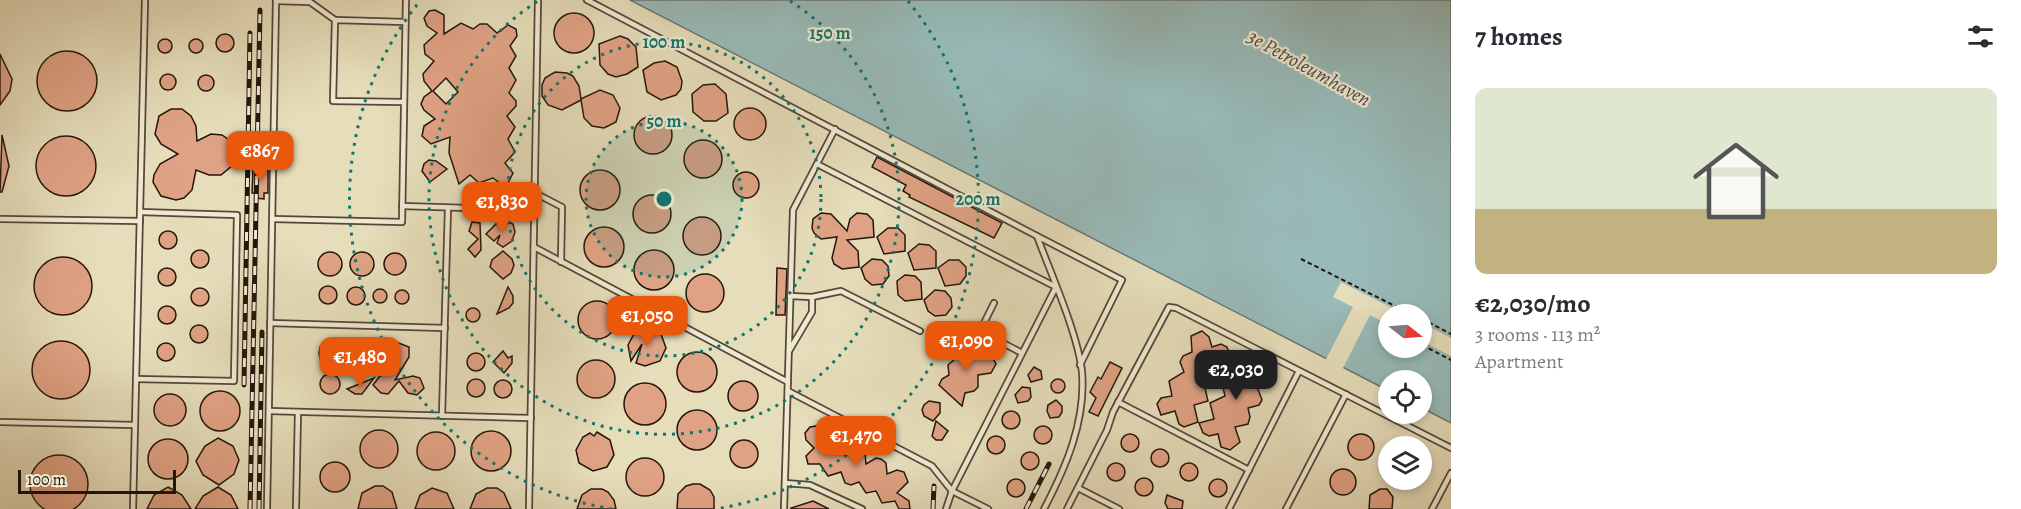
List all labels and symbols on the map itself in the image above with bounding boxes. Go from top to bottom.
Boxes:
text: 150 m [809,21,851,45]
water label: 3e Petroleumhaven [1242,23,1375,113]
text: 100 m [643,30,685,54]
text: 50 m [647,109,681,133]
pin: €867 [224,131,296,182]
pin: €1,830 [453,182,551,233]
text: 200 m [955,187,1001,211]
centre of rings [654,189,674,209]
pin: €1,050 [598,296,696,347]
north arrow [1378,304,1432,358]
pin: €1,090 [917,321,1015,372]
pin: €1,480 [311,337,409,388]
pin: €2,030 [1187,350,1285,401]
pin: €1,470 [807,416,905,467]
scale bar [18,467,176,494]

